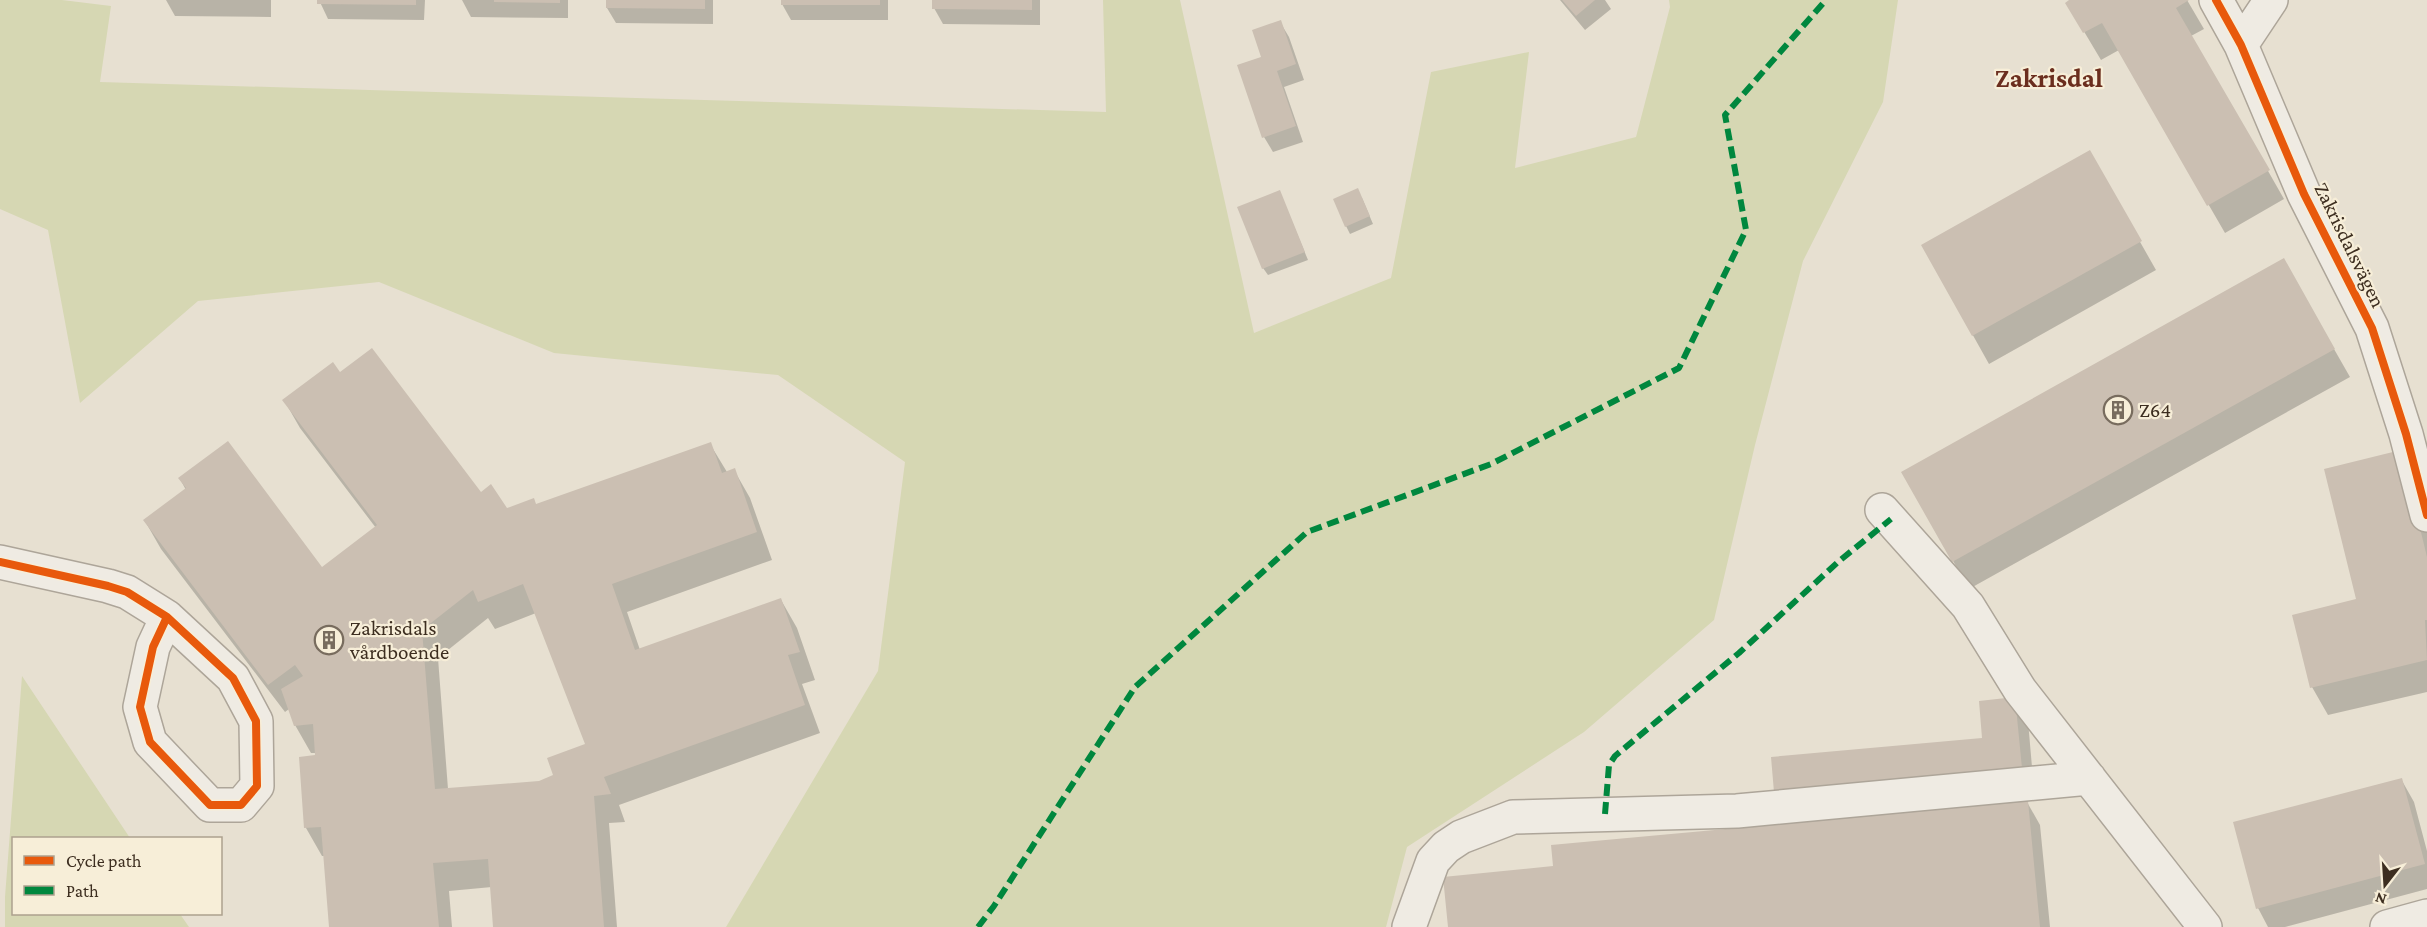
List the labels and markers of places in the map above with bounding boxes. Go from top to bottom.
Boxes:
building icon: Z64 [2102,394,2134,426]
place label: Z64 [2139,398,2171,422]
place label: Zakrisdals vårdboende [349,616,449,664]
building icon: Zakrisdals vårdboende [313,624,345,656]

